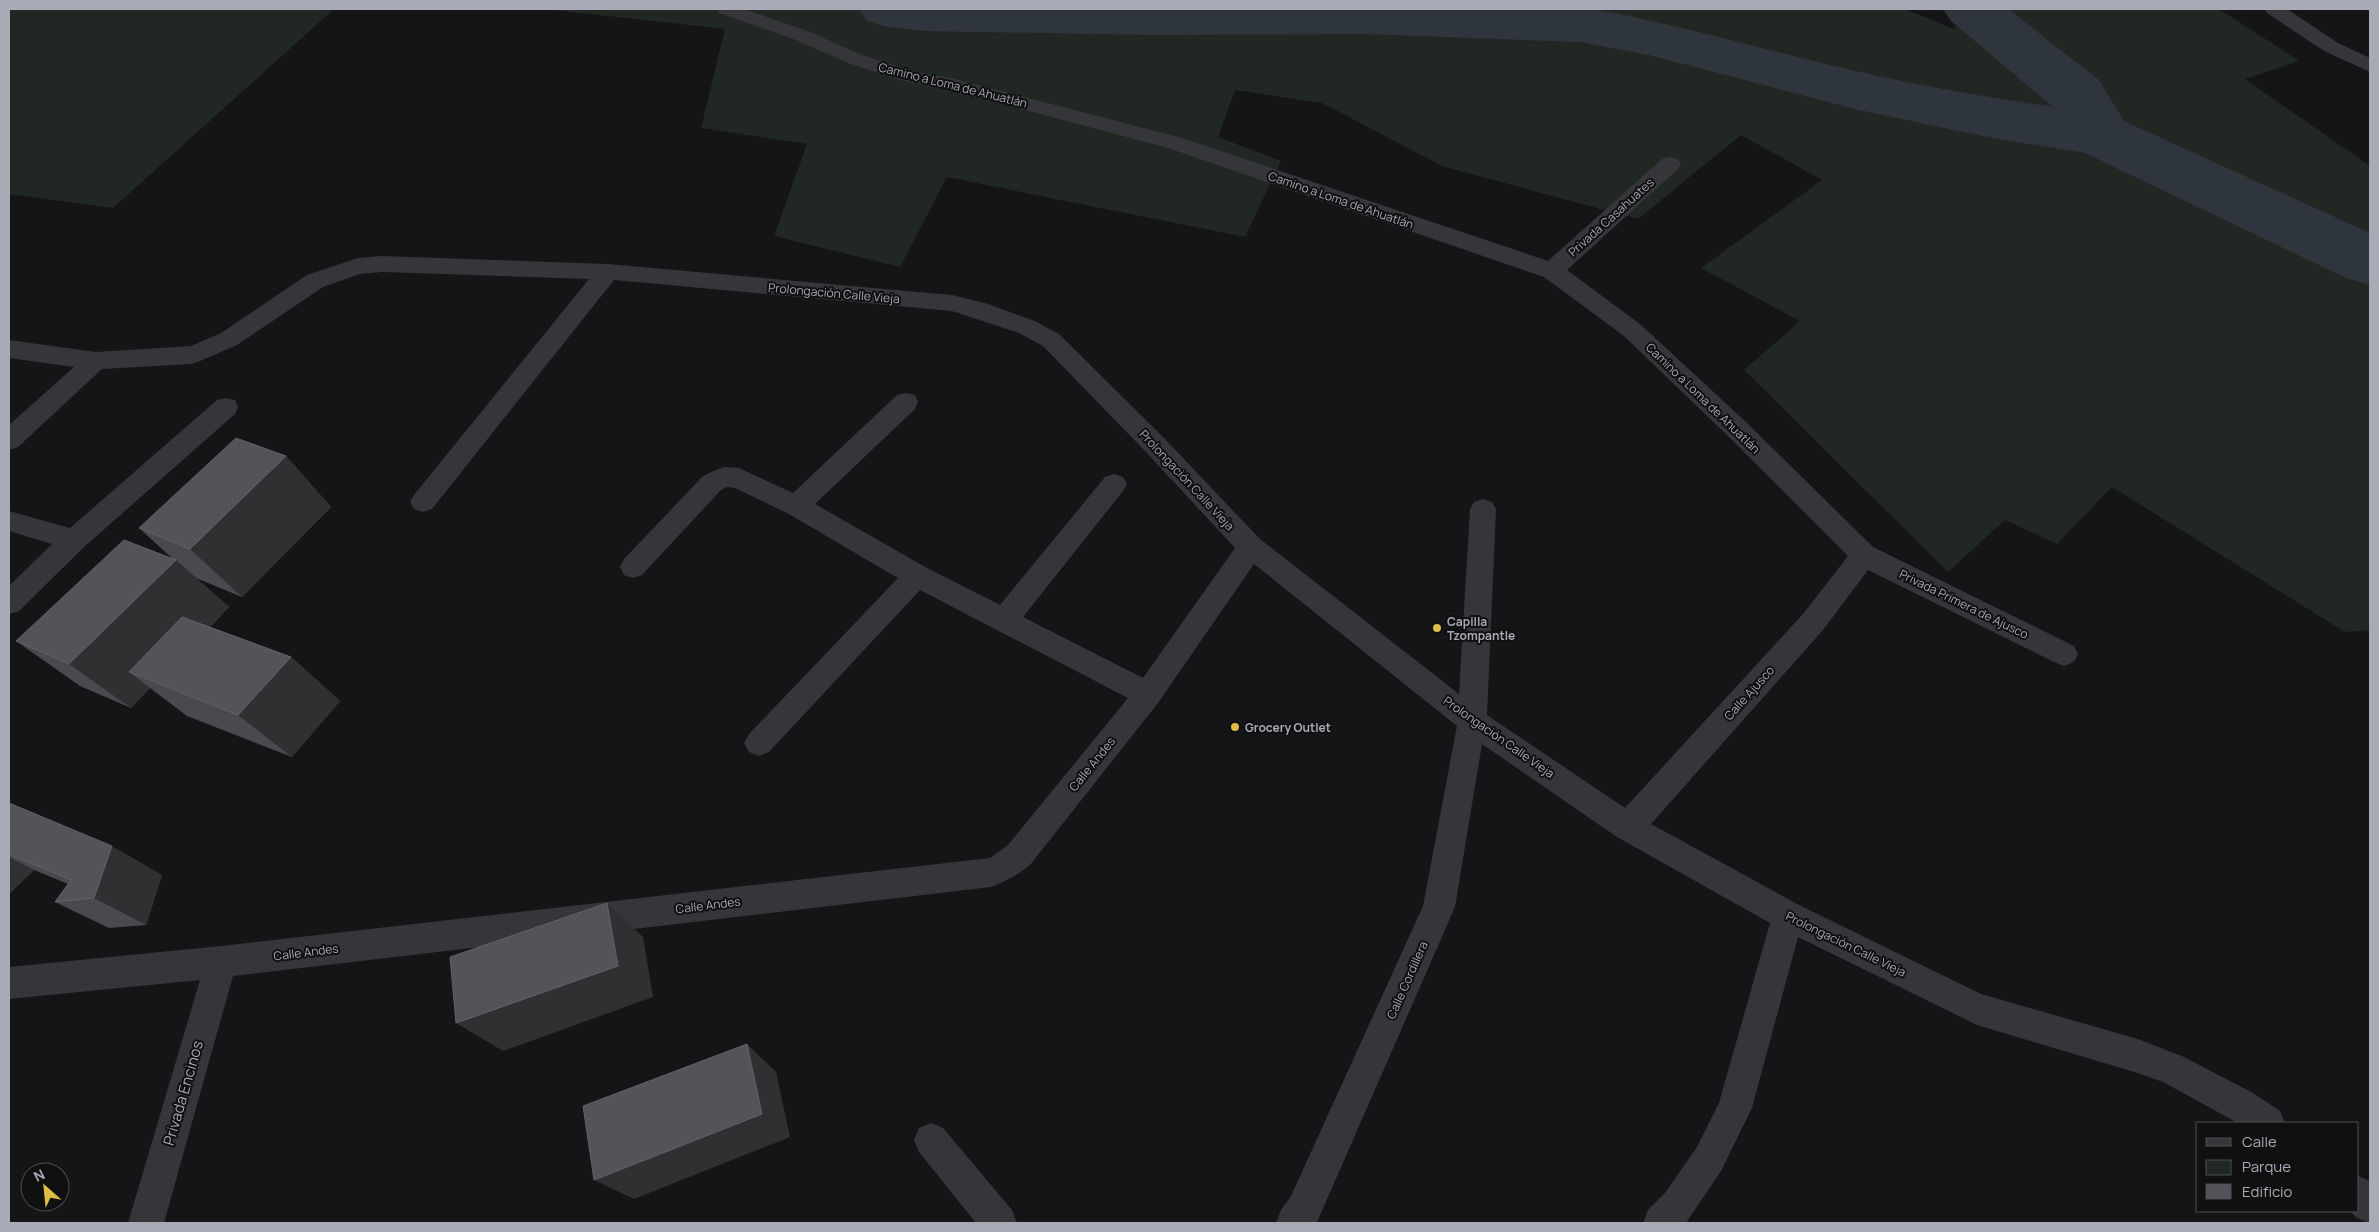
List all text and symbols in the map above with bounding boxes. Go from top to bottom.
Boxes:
street label: Camino a Loma de Ahuatlán [877,58,1029,112]
street label: Camino a Loma de Ahuatlán [1266,167,1416,233]
street label: Privada Casahuates [1564,174,1658,260]
street label: Prolongación Calle Vieja [768,279,900,307]
street label: Camino a Loma de Ahuatlán [1642,339,1764,457]
street label: Prolongación Calle Vieja [1136,426,1238,534]
street label: Privada Primera de Ajusco [1897,565,2031,643]
place label: Capilla Tzompantle [1447,613,1515,644]
marker: Capilla Tzompantle [1431,622,1443,634]
street label: Calle Ajusco [1720,662,1778,724]
street label: Prolongación Calle Vieja [1440,692,1558,782]
place label: Grocery Outlet [1245,719,1331,736]
marker: Grocery Outlet [1229,721,1241,733]
street label: Calle Andes [1065,733,1119,795]
street label: Calle Andes [675,893,741,917]
street label: Prolongación Calle Vieja [1783,907,1909,981]
street label: Calle Cordillera [1382,938,1432,1022]
street label: Calle Andes [273,940,339,964]
street label: Privada Encinos [158,1038,208,1148]
legend [2196,1122,2359,1212]
text: Calle [2242,1131,2277,1152]
text: Parque [2242,1156,2291,1177]
north arrow [20,1162,70,1212]
text: N [30,1164,48,1186]
text: Edificio [2242,1181,2293,1202]

